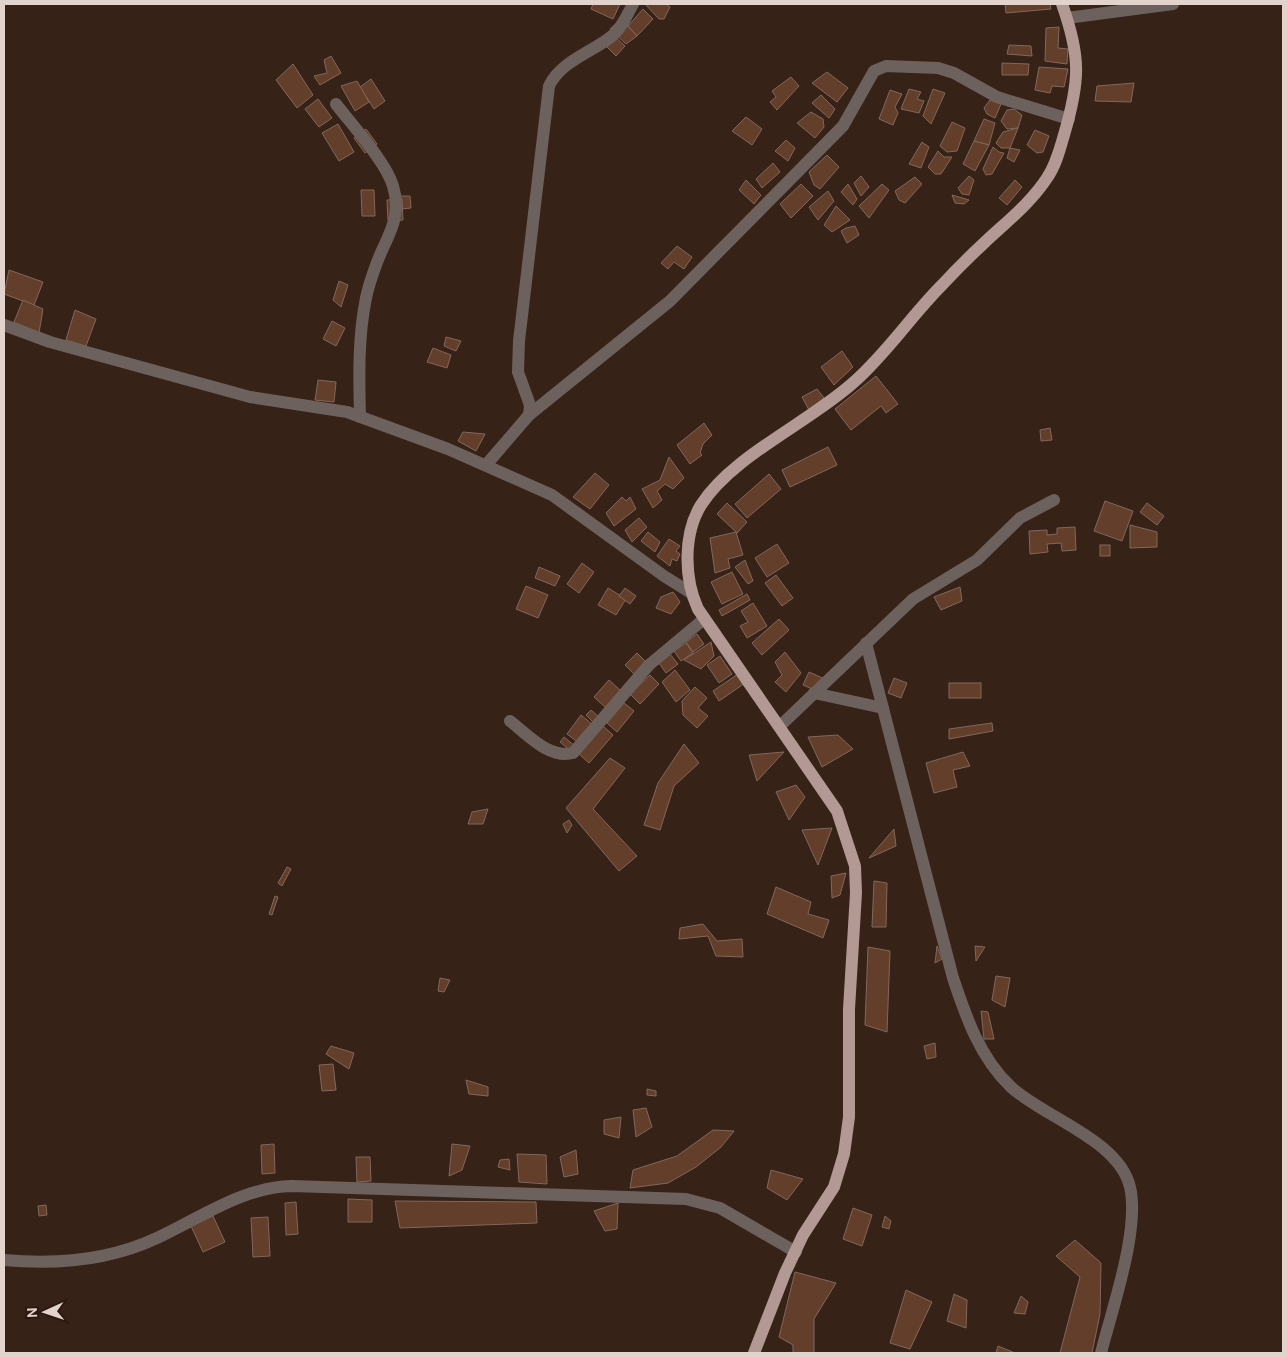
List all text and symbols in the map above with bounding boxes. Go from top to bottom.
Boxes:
north arrow [20,1287,70,1337]
text: N [23,1307,41,1318]

